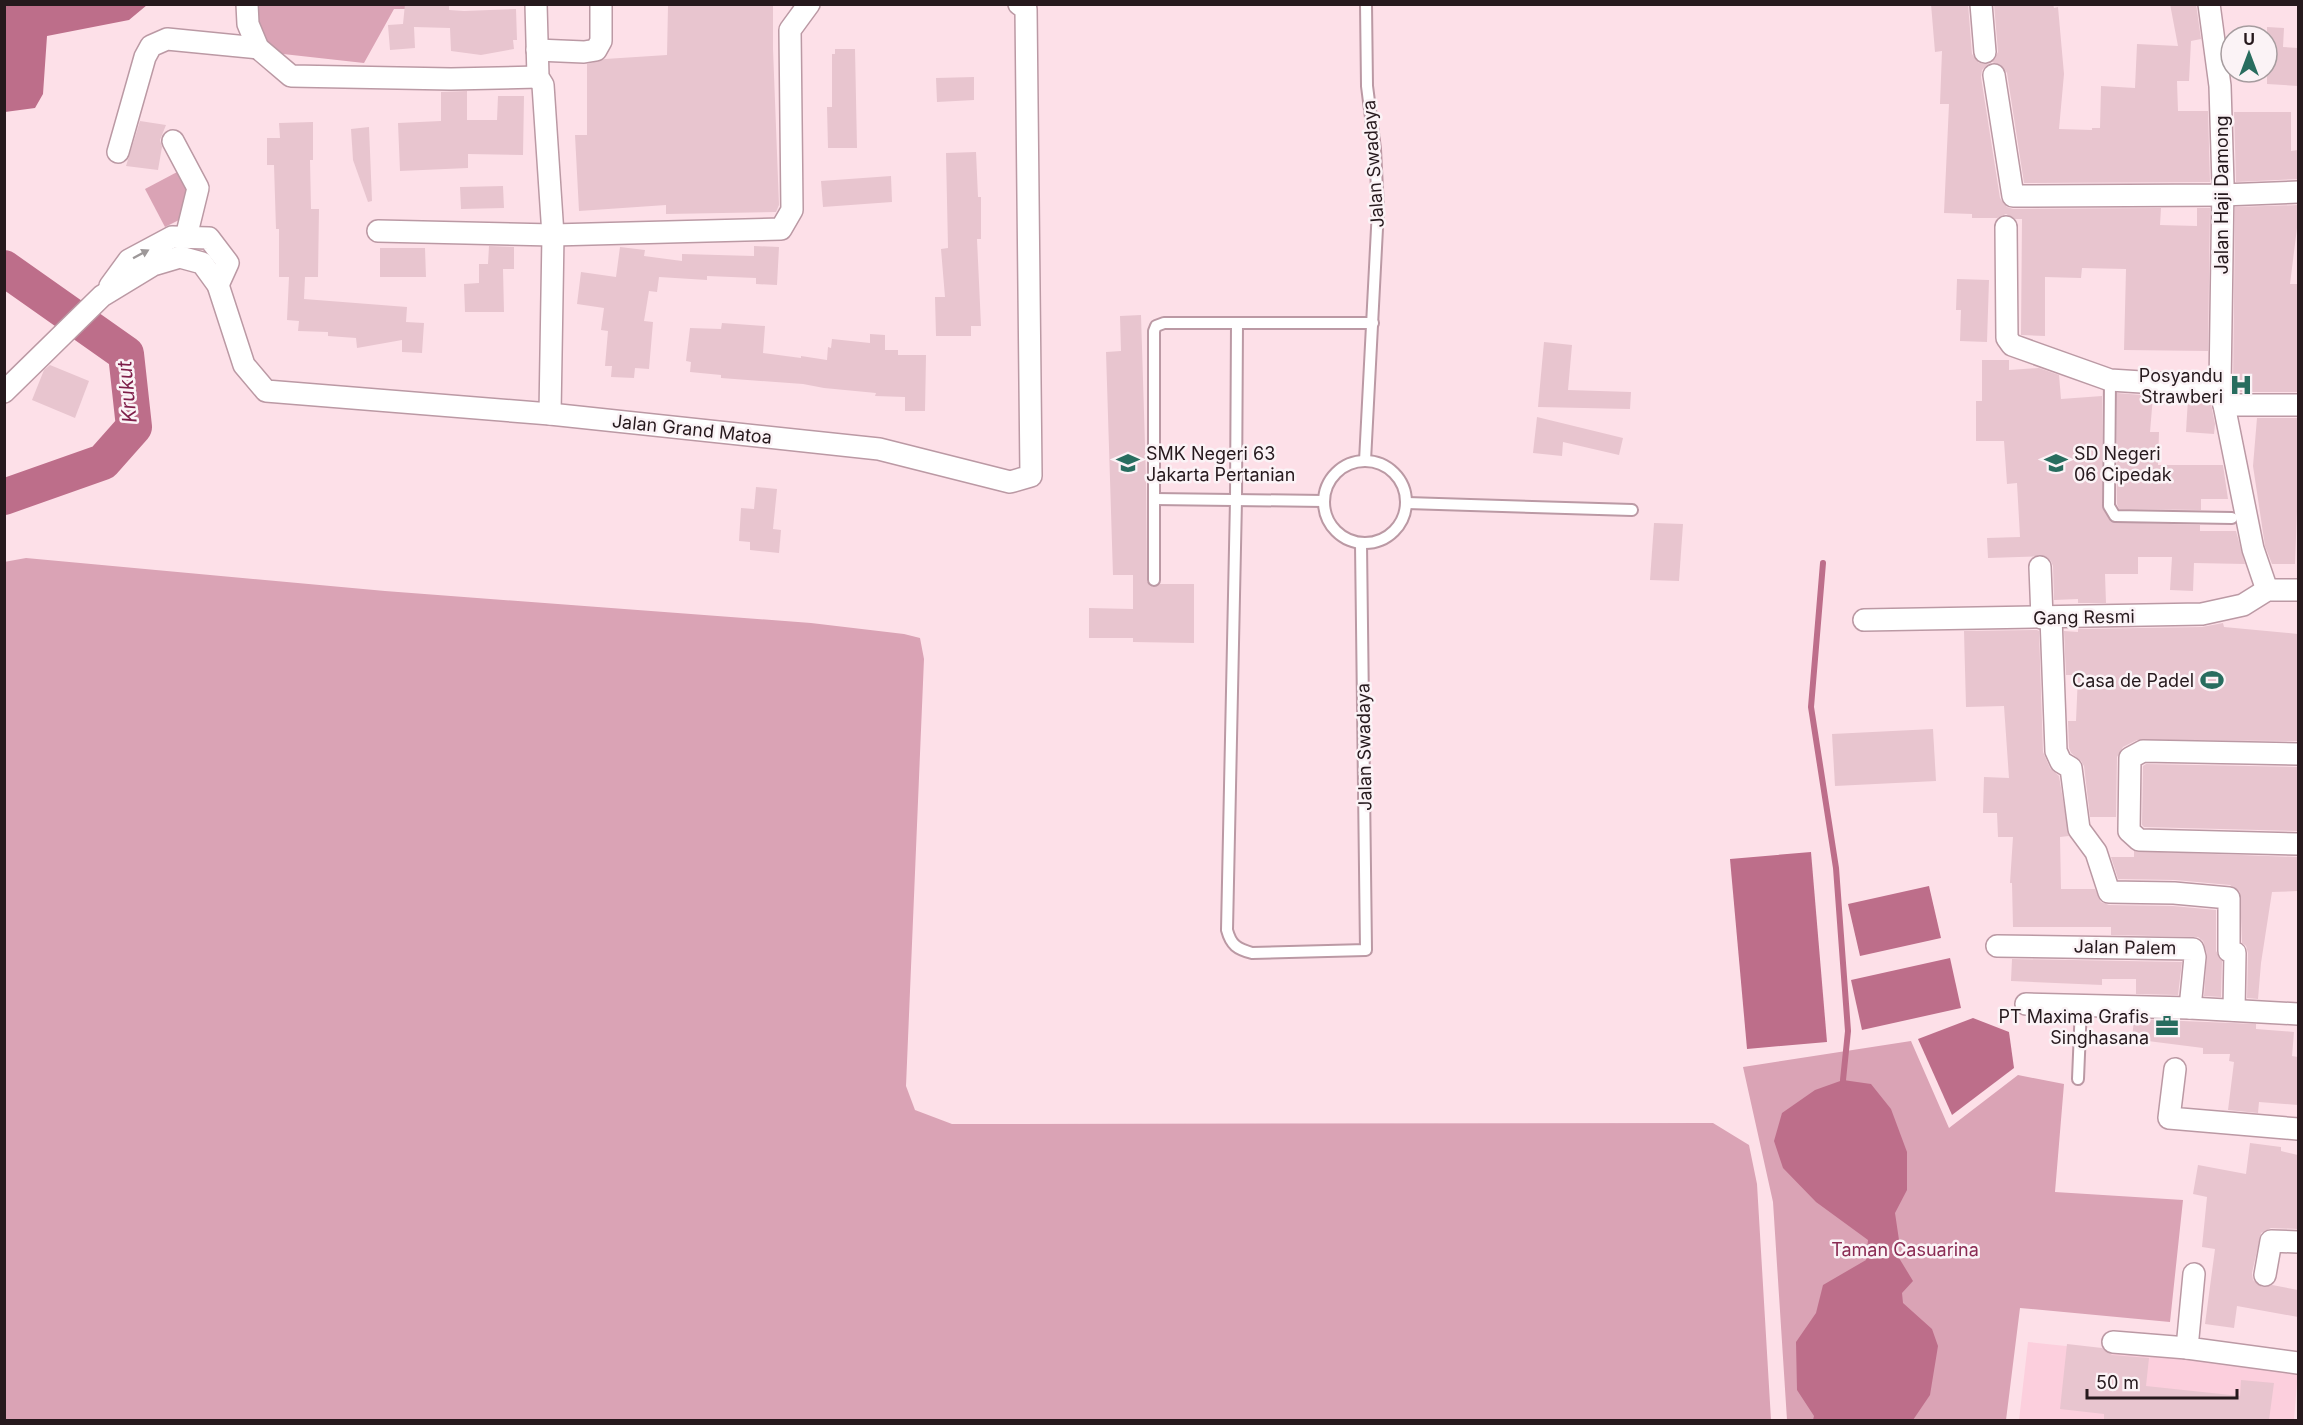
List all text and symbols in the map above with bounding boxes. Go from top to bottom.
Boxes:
north arrow [2219,24,2279,84]
text: U [2243,29,2255,49]
street label: Jalan Swadaya [1358,99,1388,229]
street label: Jalan Haji Damong [2211,115,2232,275]
one-way arrow [132,249,149,259]
water label: Krukut [112,360,142,424]
place label: Posyandu Strawberi [2139,365,2223,407]
hospital icon: Posyandu Strawberi [2228,372,2254,398]
street label: Jalan Grand Matoa [611,410,773,448]
place label: SMK Negeri 63 Jakarta Pertanian [1146,443,1295,485]
place label: SD Negeri 06 Cipedak [2074,443,2172,485]
school or university icon: SMK Negeri 63 Jakarta Pertanian [1115,450,1141,476]
school or university icon: SD Negeri 06 Cipedak [2043,450,2069,476]
street label: Gang Resmi [2033,606,2135,628]
sports icon: Casa de Padel [2199,667,2225,693]
place label: Casa de Padel [2072,670,2194,691]
street label: Jalan Swadaya [1352,683,1376,811]
street label: Jalan Palem [2073,936,2177,958]
place label: PT Maxima Grafis Singhasana [1998,1006,2149,1048]
office icon: PT Maxima Grafis Singhasana [2154,1013,2180,1039]
park label: Taman Casuarina [1831,1239,1979,1260]
scale bar [2087,1362,2237,1400]
text: 50 m [2096,1372,2139,1393]

